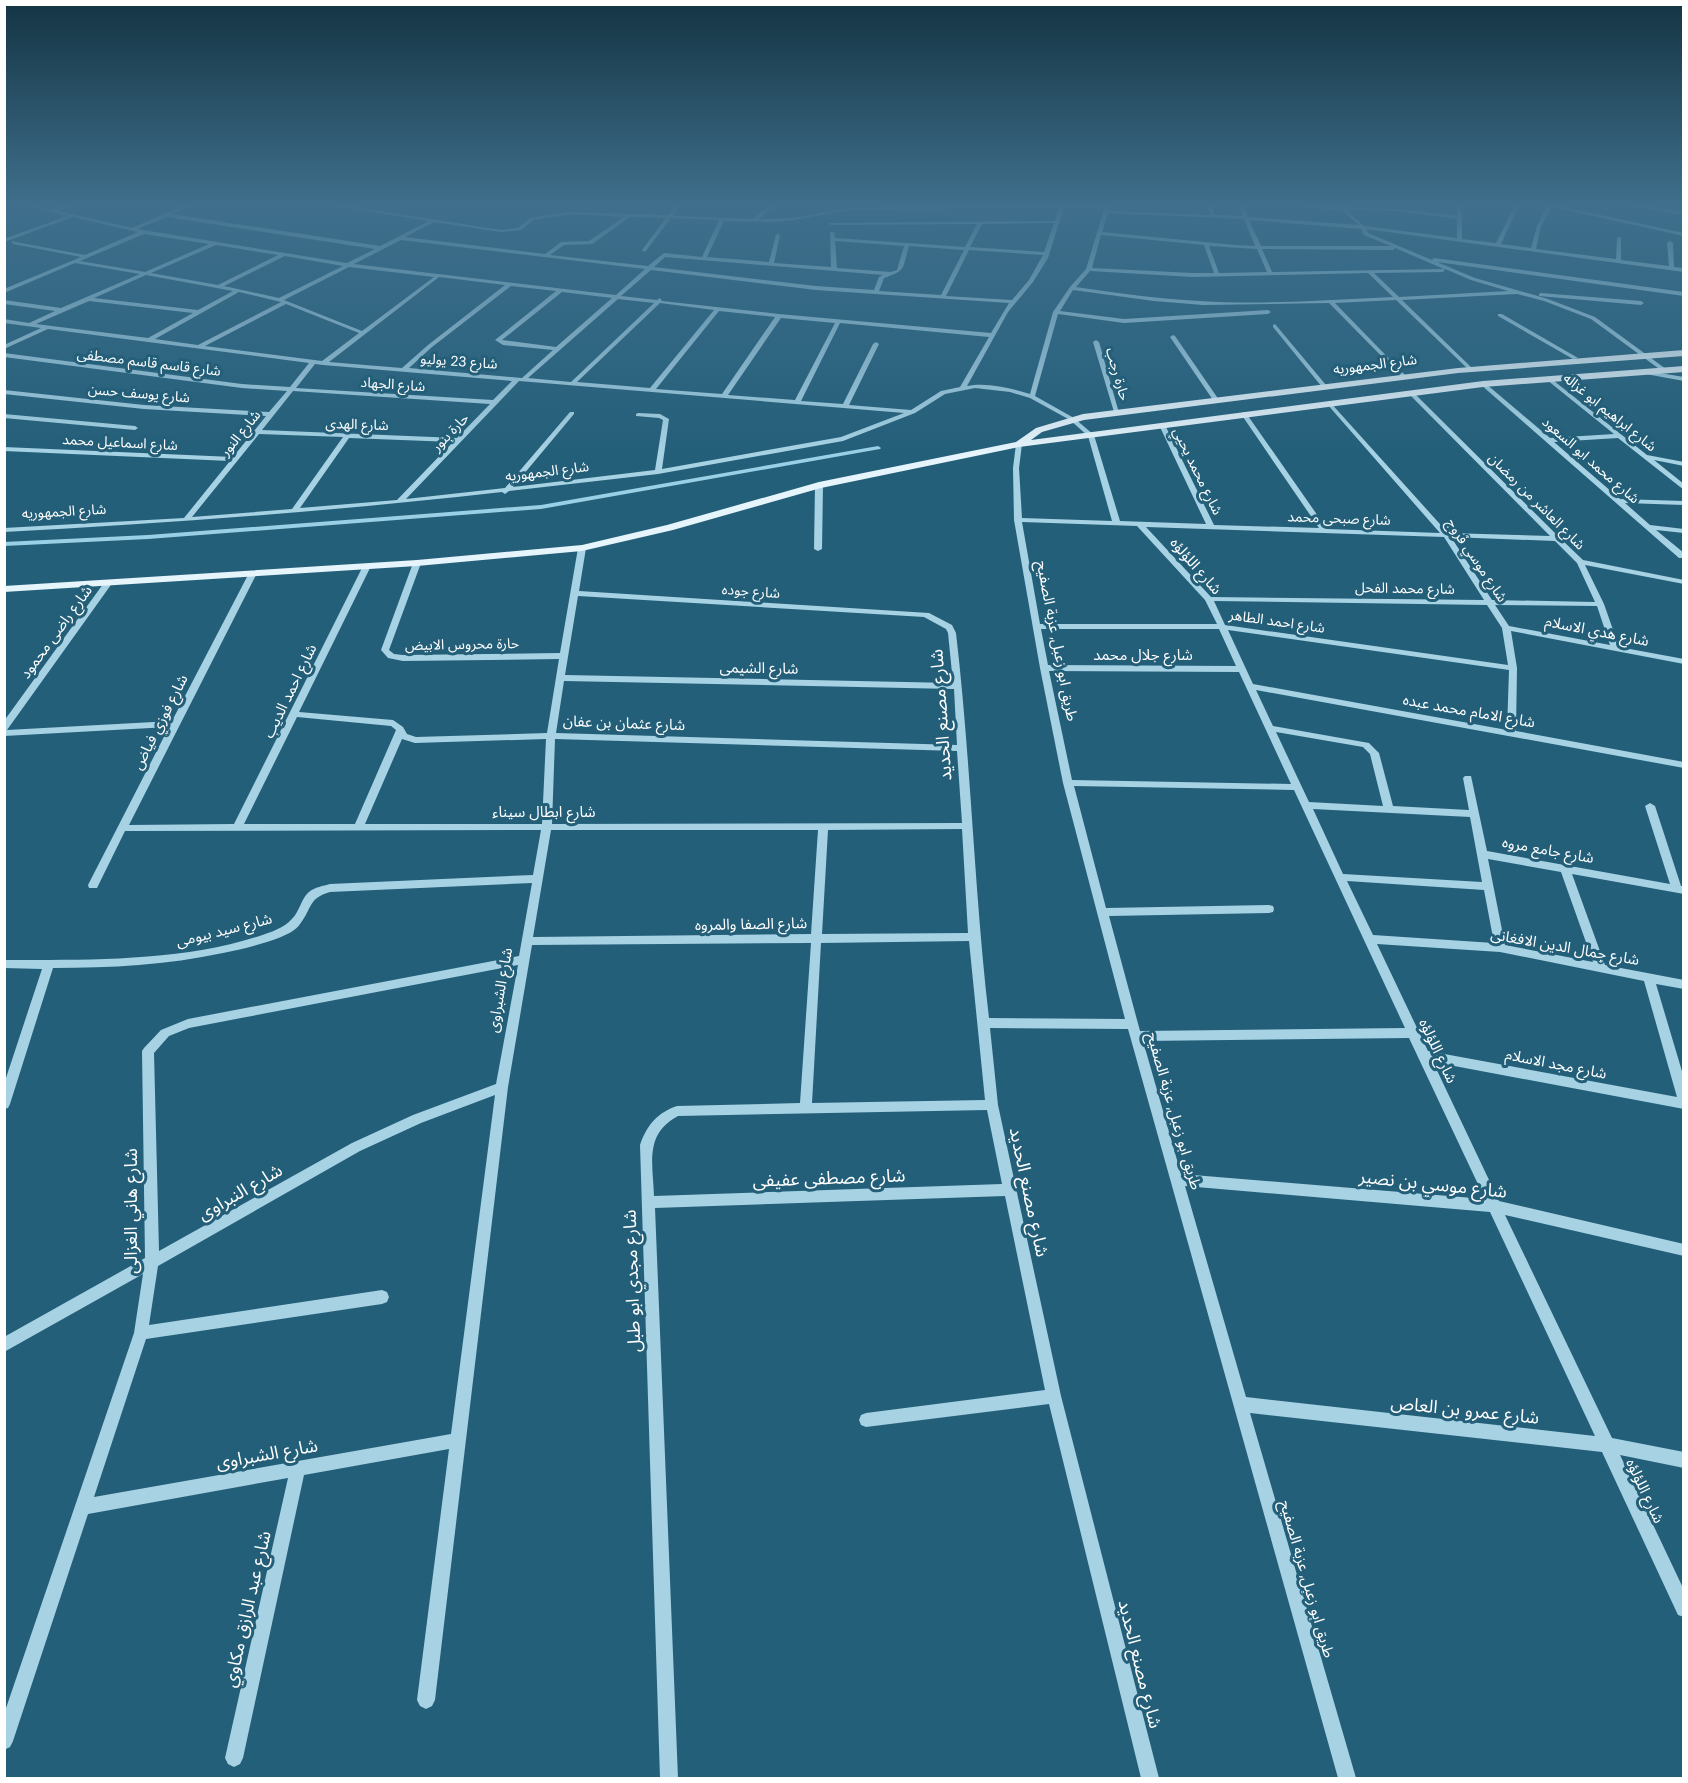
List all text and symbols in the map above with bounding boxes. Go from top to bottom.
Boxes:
street label: شارع قاسم قاسم مصطفى [76,344,222,382]
street label: حارة رجب [1102,345,1134,403]
street label: شارع 23 يوليو [420,349,498,375]
street label: شارع الجمهوريه [1332,350,1418,380]
street label: شارع ابراهيم ابو غزاله [1558,369,1660,457]
street label: شارع الجهاد [360,373,426,397]
street label: شارع يوسف حسن [87,380,191,408]
street label: شارع النور [215,406,266,462]
street label: حارة بنور [427,409,473,456]
street label: شارع محمد ابو السعود [1537,413,1643,509]
street label: شارع الهدى [325,414,389,436]
street label: شارع محمد يحيي [1167,424,1227,519]
street label: شارع اسماعيل محمد [62,430,178,456]
street label: شارع العاشر من رمضان [1483,449,1589,555]
street label: شارع الجمهوريه [504,457,590,487]
street label: شارع الجمهوريه [21,500,107,524]
street label: شارع صبحى محمد [1287,507,1391,531]
street label: شارع موسي فروج [1441,515,1512,607]
street label: شارع اللؤلؤه [1164,533,1226,600]
street label: طريق ابو زعبل, عزبة الصفيح [1030,559,1082,723]
street label: شارع محمد الفحل [1355,578,1455,600]
street label: شارع جوده [721,580,781,604]
street label: شارع راضى محمود [15,581,98,684]
street label: شارع احمد الطاهر [1227,605,1326,639]
street label: شارع هدي الاسلام [1543,611,1651,653]
street label: حارة محروس الابيض [405,634,519,654]
street label: شارع احمد الديب [259,640,323,742]
street label: شارع جلال محمد [1093,645,1193,667]
street label: شارع مصنع الحديد [924,648,960,782]
street label: شارع الشيمى [719,657,799,681]
street label: شارع فوزي فياض [127,671,194,774]
street label: شارع الامام محمد عبده [1401,690,1537,734]
street label: شارع عثمان بن عفان [562,711,686,737]
street label: شارع ابطال سيناء [492,802,596,824]
street label: شارع جامع مروه [1500,832,1596,870]
street label: شارع سيد بيومى [174,908,275,954]
street label: شارع الصفا والمروه [695,913,808,937]
street label: شارع جمال الدين الافغانى [1489,924,1641,972]
street label: شارع الشبراوى [483,946,519,1034]
street label: شارع اللؤلؤه [1412,1015,1462,1088]
street label: طريق ابو زعبل, عزبة الصفيح [1140,1030,1206,1193]
street label: شارع مجد الاسلام [1503,1044,1609,1086]
street label: شارع مصنع الحديد [1002,1125,1054,1259]
street label: شارع هاني الغزالى [119,1148,145,1274]
street label: شارع النبراوى [193,1158,288,1228]
street label: شارع مصطفى عفيفى [752,1163,906,1195]
street label: شارع موسي بن نصير [1357,1164,1508,1206]
street label: شارع مجدي ابو طبل [618,1209,648,1353]
street label: شارع عمرو بن العاص [1389,1390,1540,1432]
street label: شارع الشبراوى [214,1433,320,1477]
street label: شارع اللؤلؤه [1619,1455,1669,1528]
street label: طريق ابو زعبل, عزبة الصفيح [1273,1498,1339,1661]
street label: شارع عبد الرازق مكاوي [217,1528,279,1690]
street label: شارع مصنع الحديد [1110,1597,1168,1731]

